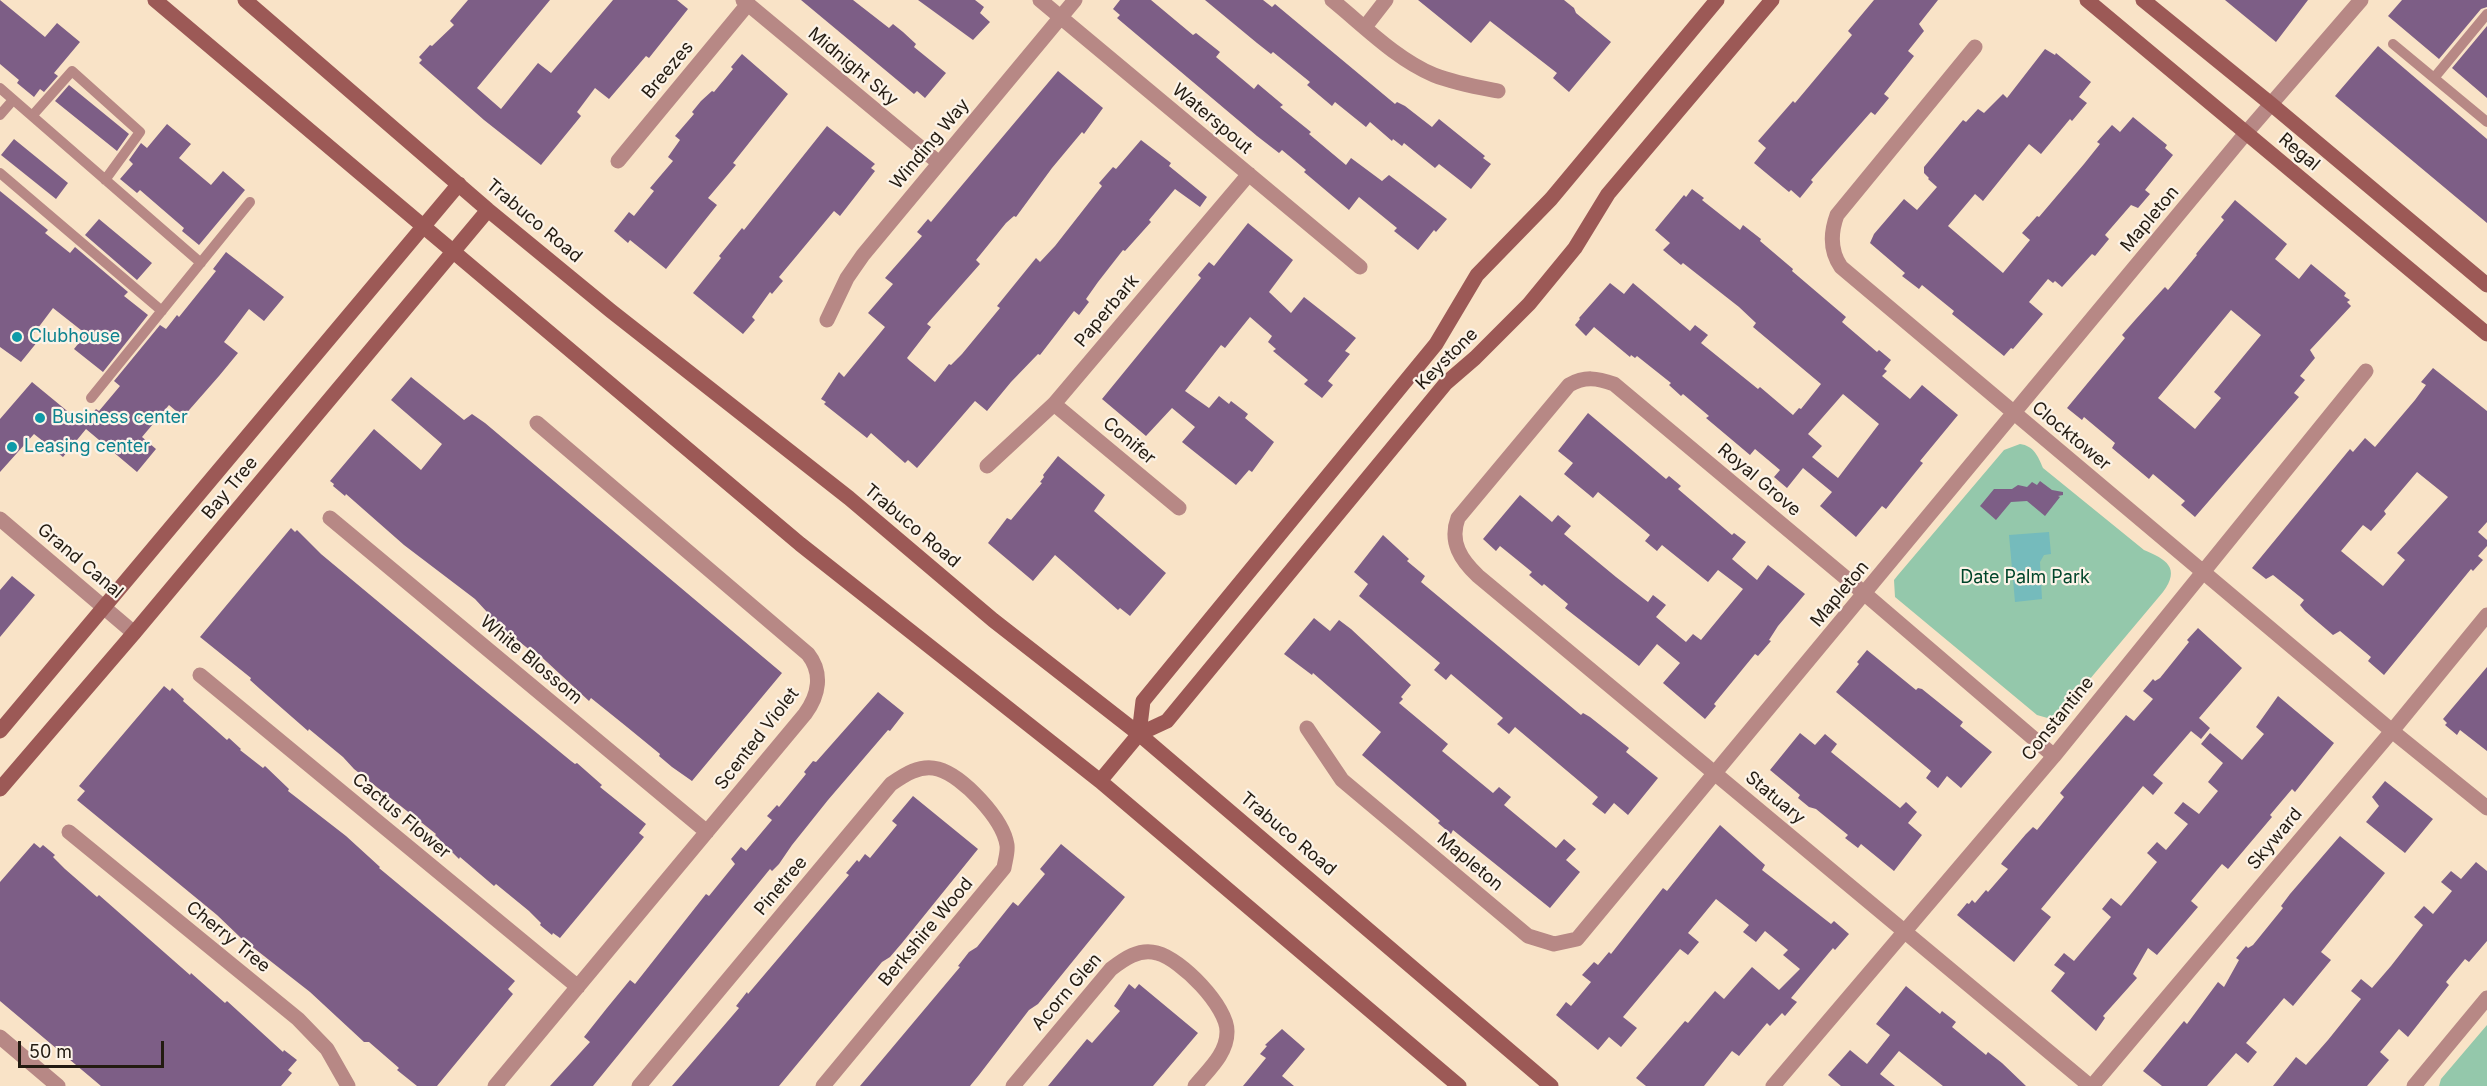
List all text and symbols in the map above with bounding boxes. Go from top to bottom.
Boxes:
street label: Midnight Sky [804,23,902,111]
street label: Breezes [638,37,698,103]
street label: Waterspout [1168,79,1256,159]
street label: Winding Way [886,94,974,194]
street label: Regal [2274,129,2324,175]
street label: Trabuco Road [482,175,586,267]
street label: Mapleton [2116,182,2184,256]
street label: Paperbark [1070,270,1144,352]
street label: Keystone [1412,324,1482,394]
place label: Clubhouse [29,326,120,348]
marker: Clubhouse [10,330,24,344]
street label: Clocktower [2027,397,2115,475]
place label: Business center [52,407,188,429]
marker: Business center [33,411,47,425]
street label: Conifer [1098,413,1160,469]
place label: Leasing center [24,436,150,458]
street label: Royal Grove [1713,439,1805,521]
marker: Leasing center [5,440,19,454]
street label: Bay Tree [198,452,262,524]
street label: Trabuco Road [860,480,964,572]
street label: Grand Canal [33,519,127,603]
street label: Mapleton [1806,557,1874,631]
park label: Date Palm Park [1960,567,2090,589]
street label: White Blossom [476,611,586,709]
street label: Constantine [2017,673,2099,765]
street label: Scented Violet [710,684,804,794]
street label: Statuary [1741,767,1809,829]
street label: Cactus Flower [347,769,455,863]
street label: Trabuco Road [1236,788,1340,880]
street label: Skyward [2243,804,2307,874]
street label: Mapleton [1433,828,1507,896]
street label: Pinetree [750,852,812,920]
street label: Berkshire Wood [874,873,978,991]
street label: Cherry Tree [182,897,274,977]
street label: Acorn Glen [1028,949,1106,1035]
scale bar [21,1029,166,1067]
text: 50 m [29,1041,72,1062]

